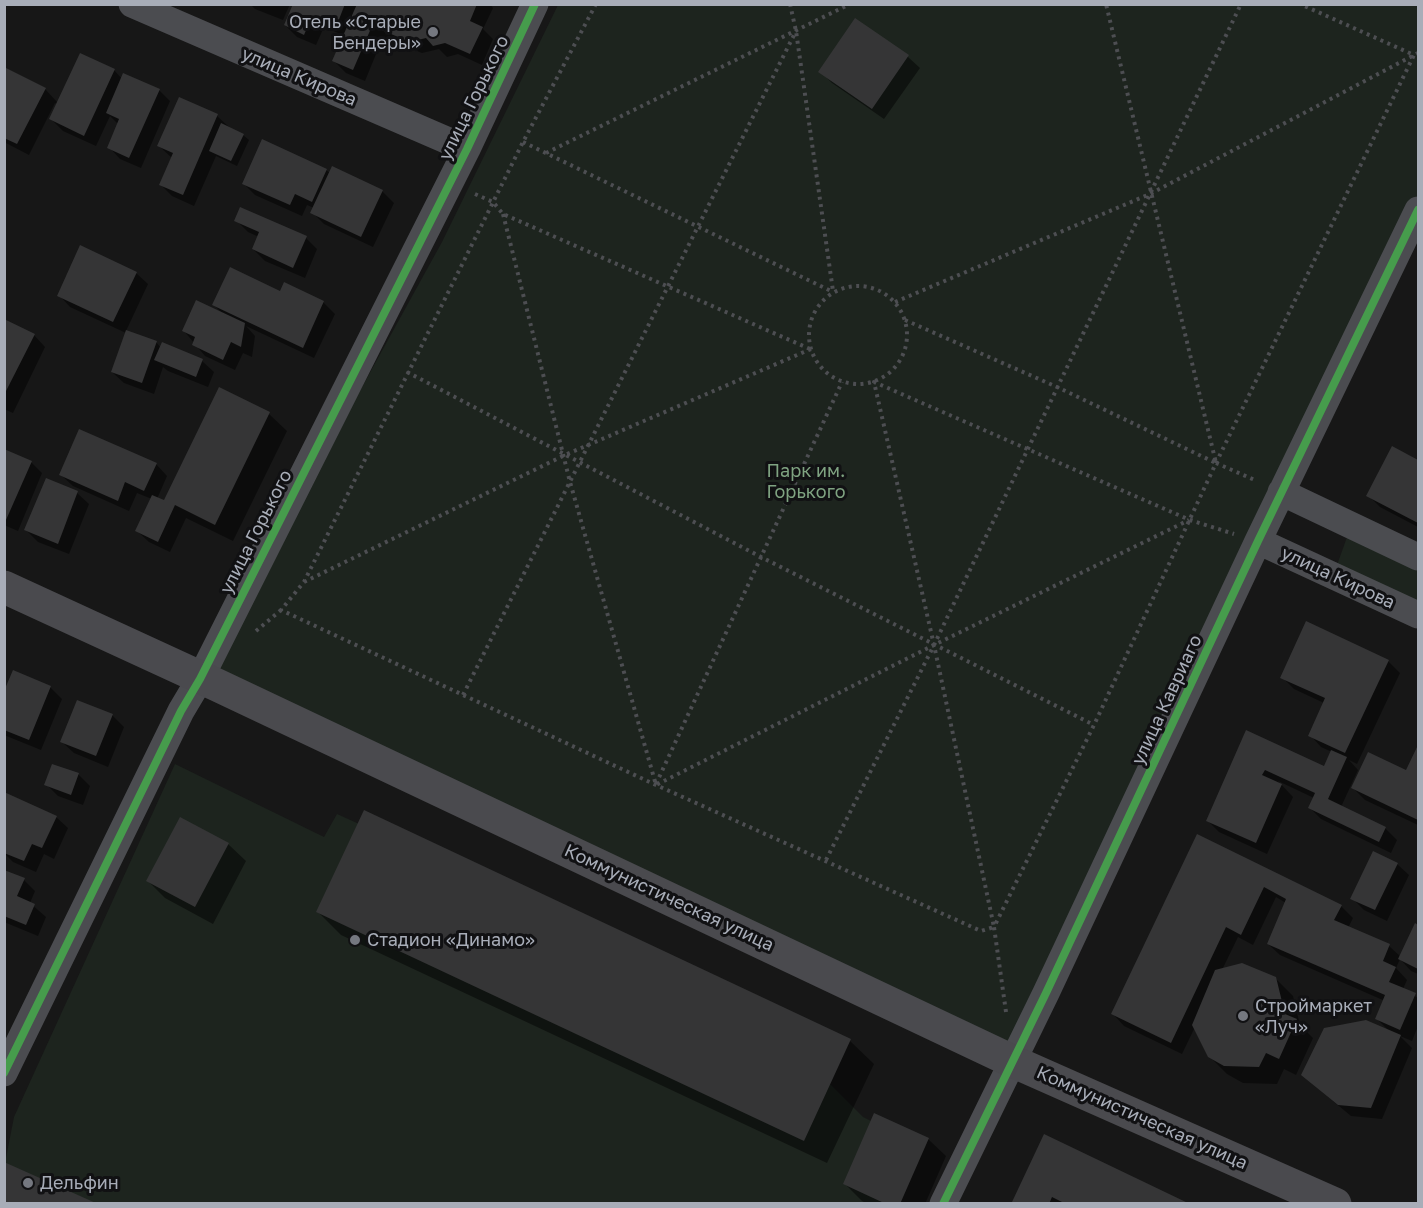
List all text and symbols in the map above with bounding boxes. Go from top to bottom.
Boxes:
place label: Отель «Старые Бендеры» [289,11,421,54]
marker: Отель «Старые Бендеры» [426,25,440,39]
street label: улица Горького [434,32,514,164]
street label: улица Кирова [238,43,360,111]
park label: Парк им. Горького [766,460,846,502]
street label: улица Горького [215,466,297,598]
street label: улица Кирова [1278,542,1398,614]
street label: улица Кавриаго [1127,631,1207,769]
street label: Коммунистическая улица [561,840,777,956]
place label: Стадион «Динамо» [367,929,535,951]
marker: Стадион «Динамо» [348,933,362,947]
place label: Строймаркет «Луч» [1255,995,1372,1038]
marker: Строймаркет «Луч» [1236,1009,1250,1023]
street label: Коммунистическая улица [1033,1062,1251,1174]
place label: Дельфин [40,1172,119,1194]
marker: Дельфин [21,1176,35,1190]

